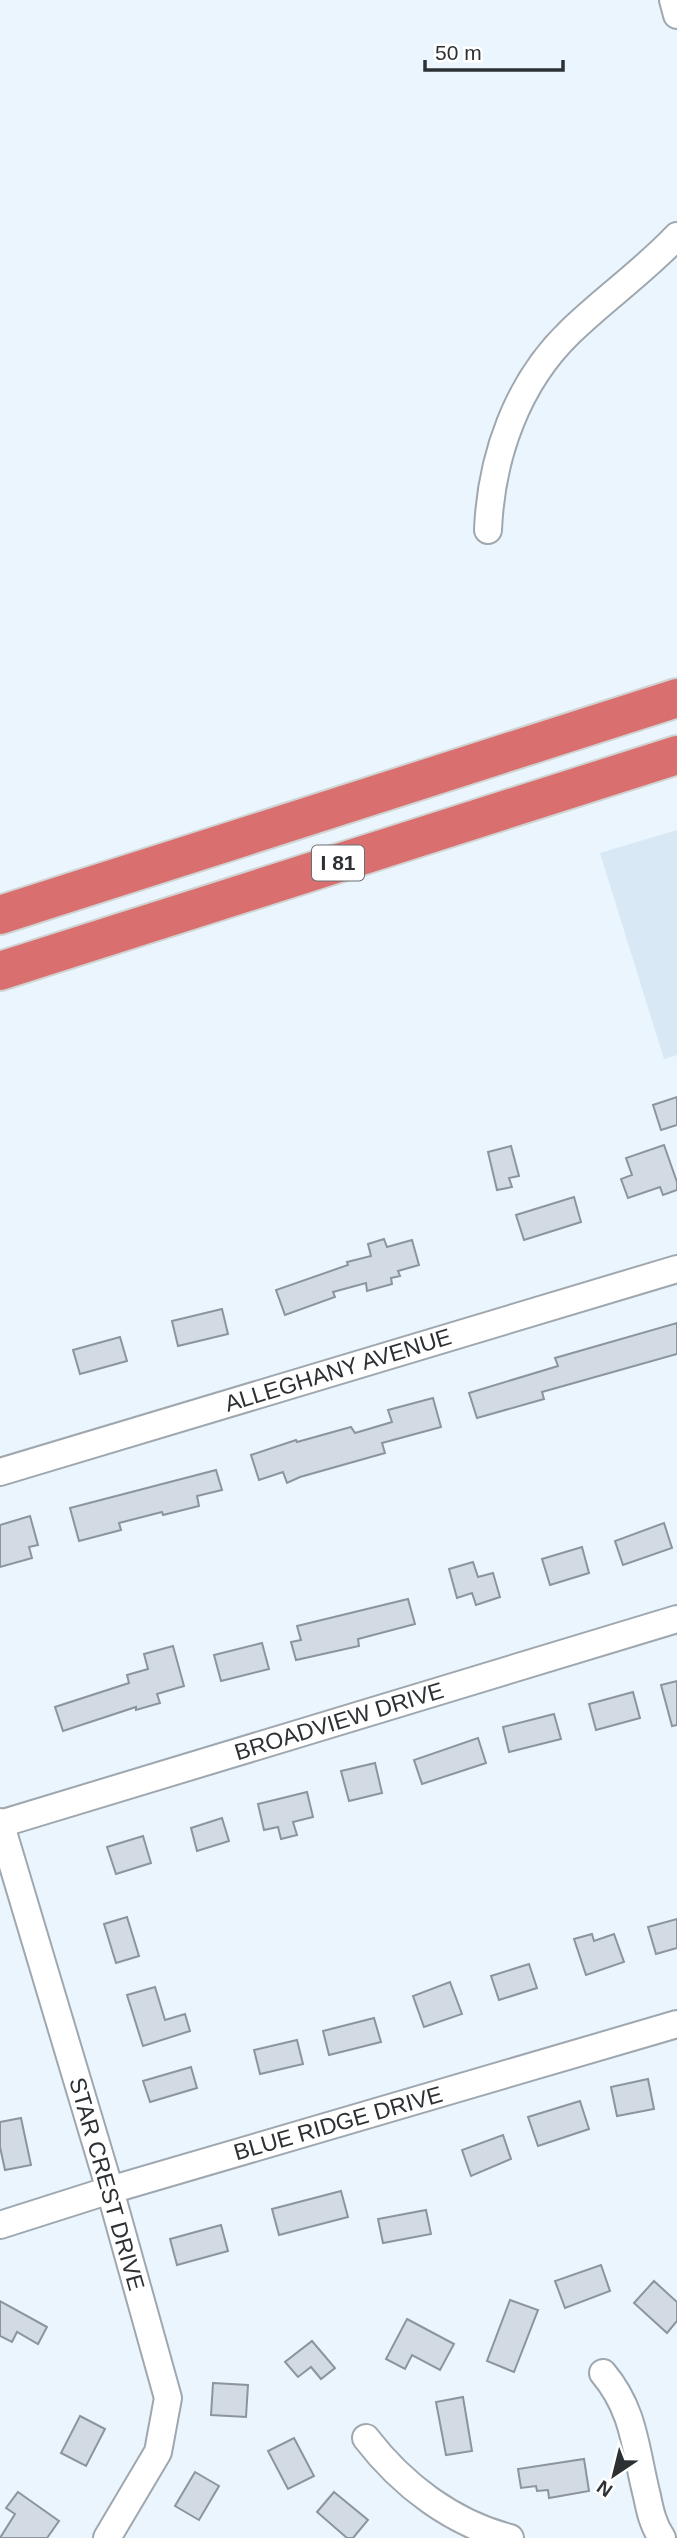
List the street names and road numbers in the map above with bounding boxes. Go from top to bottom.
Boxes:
road number: I 81 [312,846,364,880]
street label: ALLEGHANY AVENUE [222,1323,454,1417]
street label: BROADVIEW DRIVE [231,1677,447,1765]
street label: STAR CREST DRIVE [64,2075,150,2293]
street label: BLUE RIDGE DRIVE [231,2081,445,2165]

